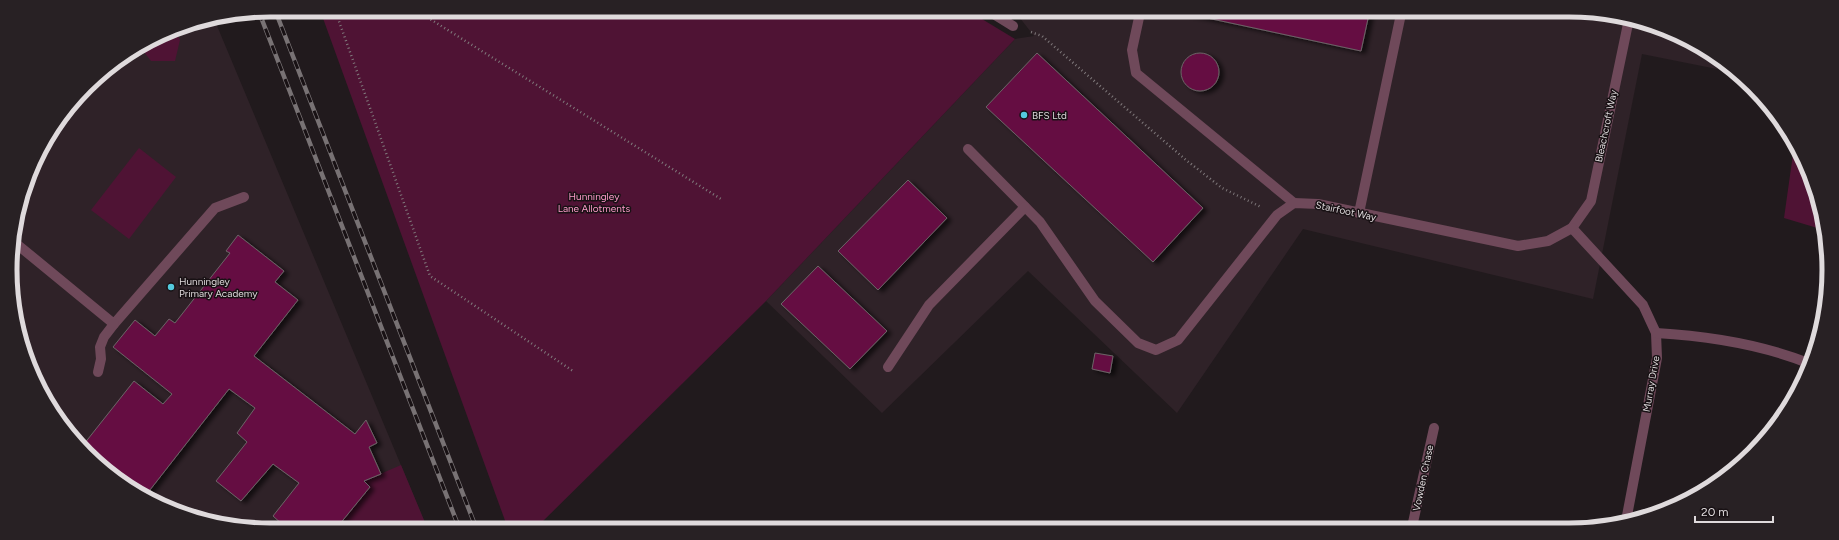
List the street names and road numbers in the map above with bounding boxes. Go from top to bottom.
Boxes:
street label: Bleachcroft Way [1592,88,1620,163]
street label: Stairfoot Way [1314,198,1378,224]
street label: Murray Drive [1640,354,1662,413]
street label: Vowden Chase [1410,443,1436,512]

